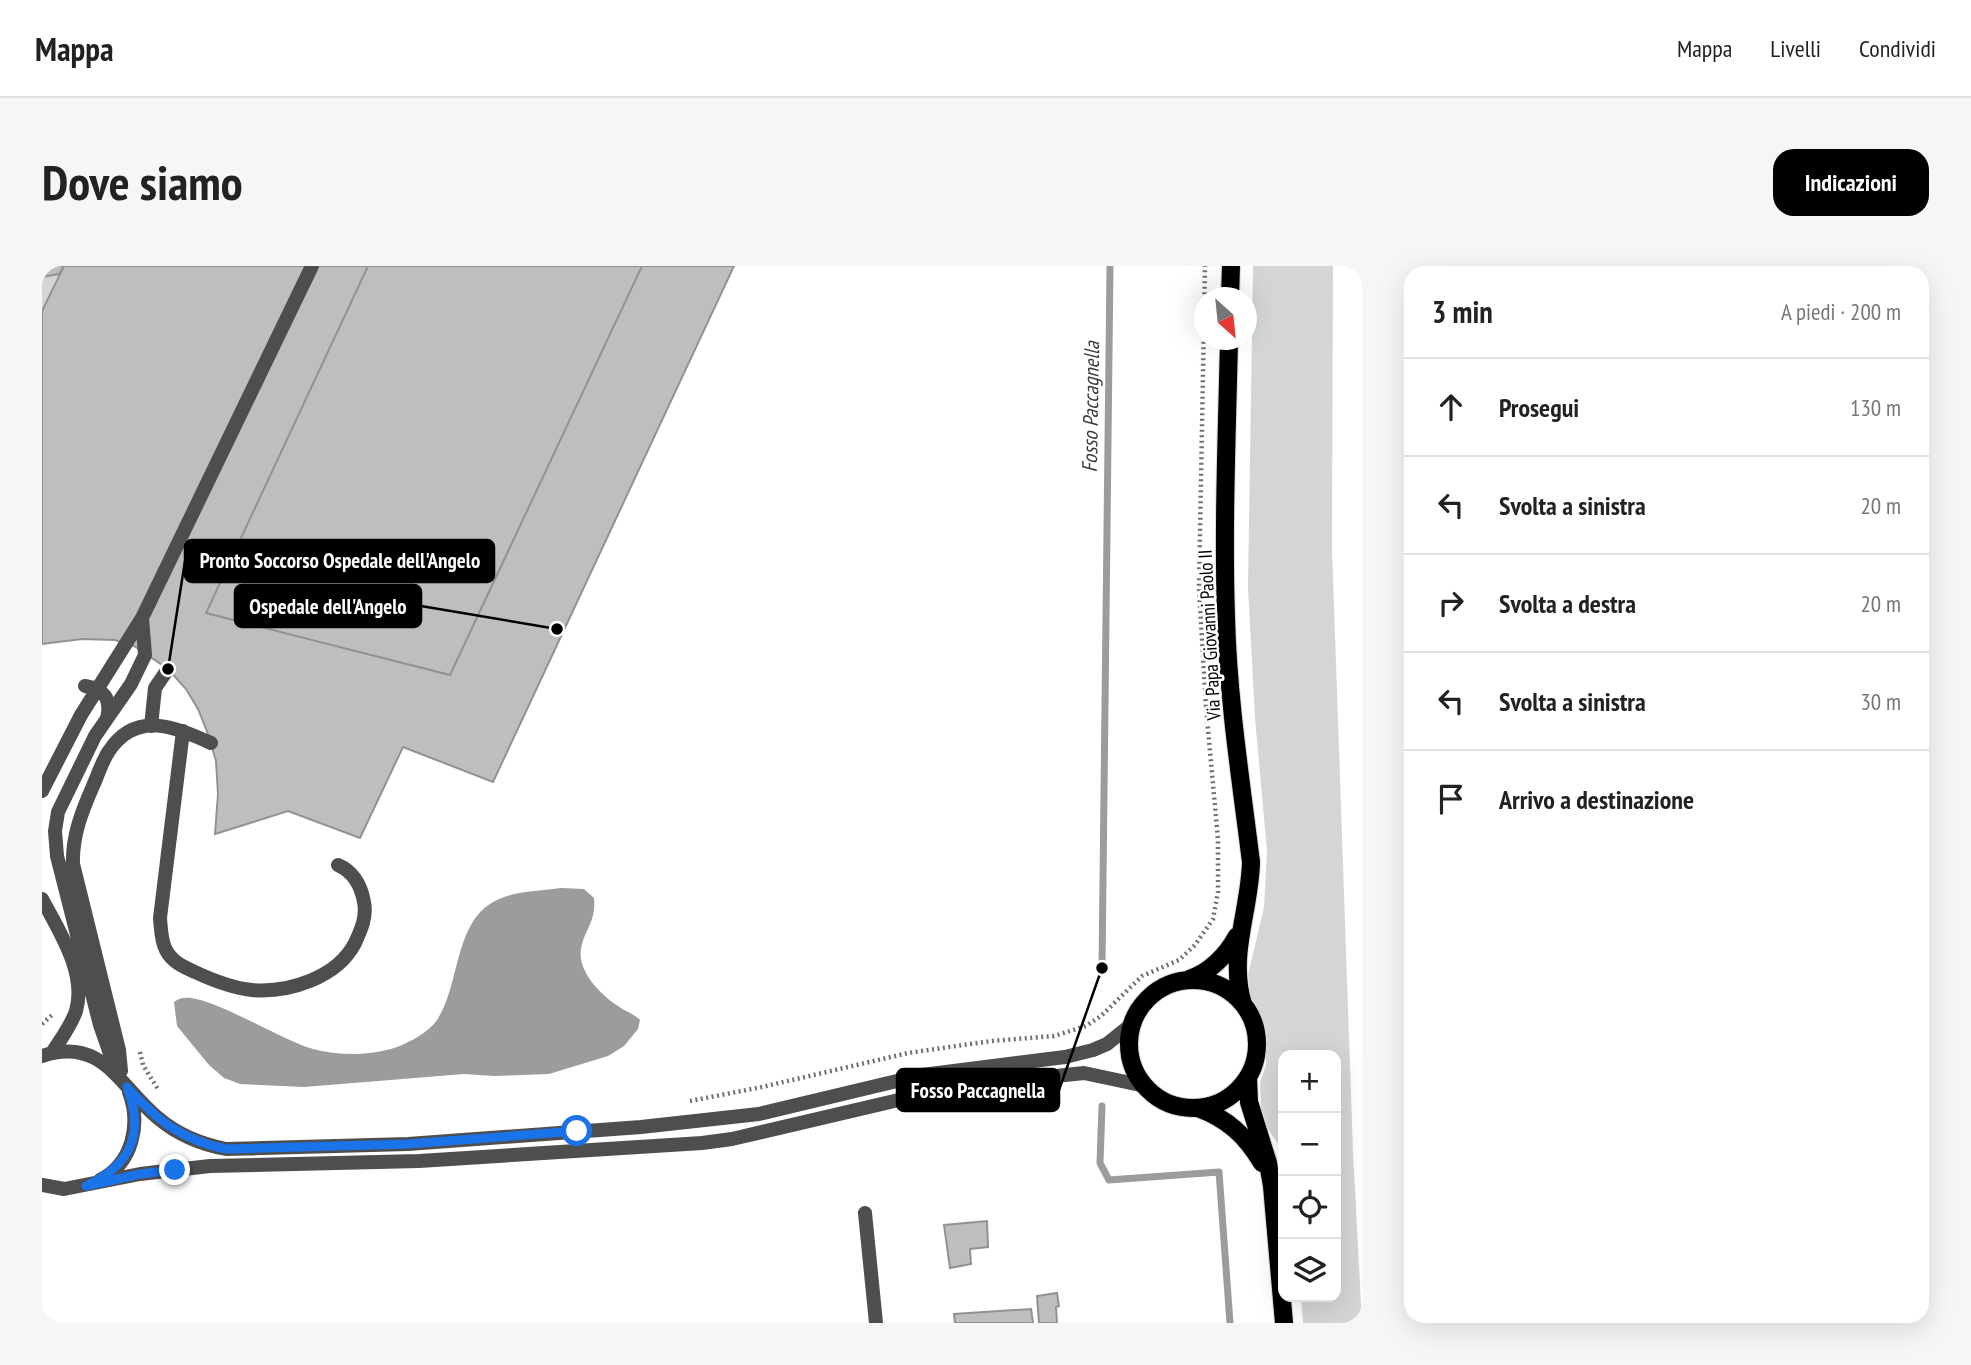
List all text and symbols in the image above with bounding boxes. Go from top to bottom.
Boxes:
text: Mappa [35,27,114,70]
text: Mappa [1677,33,1732,64]
text: Livelli [1770,33,1821,64]
text: Condividi [1859,33,1936,64]
button: Indicazioni [1773,149,1929,216]
text: Dove siamo [42,150,243,214]
north arrow [1194,287,1257,350]
text: 3 min [1432,292,1493,331]
text: A piedi · 200 m [1781,297,1901,326]
water label: Fosso Paccagnella [1076,340,1105,473]
icon: ahead [1432,388,1470,426]
text: Prosegui [1499,391,1579,424]
text: 130 m [1850,393,1901,422]
icon: left [1432,486,1470,524]
text: Svolta a sinistra [1499,489,1646,522]
text: 20 m [1860,491,1901,520]
callout: Pronto Soccorso Ospedale dell'Angelo [185,540,494,582]
text: Pronto Soccorso Ospedale dell'Angelo [200,547,480,574]
street label: Via Papa Giovanni Paolo II [1193,549,1226,722]
icon: right [1432,584,1470,622]
callout: Ospedale dell'Angelo [235,585,421,627]
text: Svolta a destra [1499,587,1636,620]
text: 20 m [1860,589,1901,618]
text: Ospedale dell'Angelo [249,593,407,620]
icon: left [1432,682,1470,720]
text: Svolta a sinistra [1499,685,1646,718]
text: 30 m [1860,687,1901,716]
icon: arrive [1432,780,1470,818]
text: Arrivo a destinazione [1499,783,1694,816]
map controls [1278,1050,1341,1302]
button: + [1278,1050,1341,1113]
callout: Fosso Paccagnella [897,1069,1059,1111]
text: Fosso Paccagnella [911,1077,1046,1104]
button: − [1278,1113,1341,1176]
route start [561,1115,592,1146]
route end [159,1154,190,1185]
button: locate [1278,1176,1341,1239]
button: layers [1278,1239,1341,1302]

